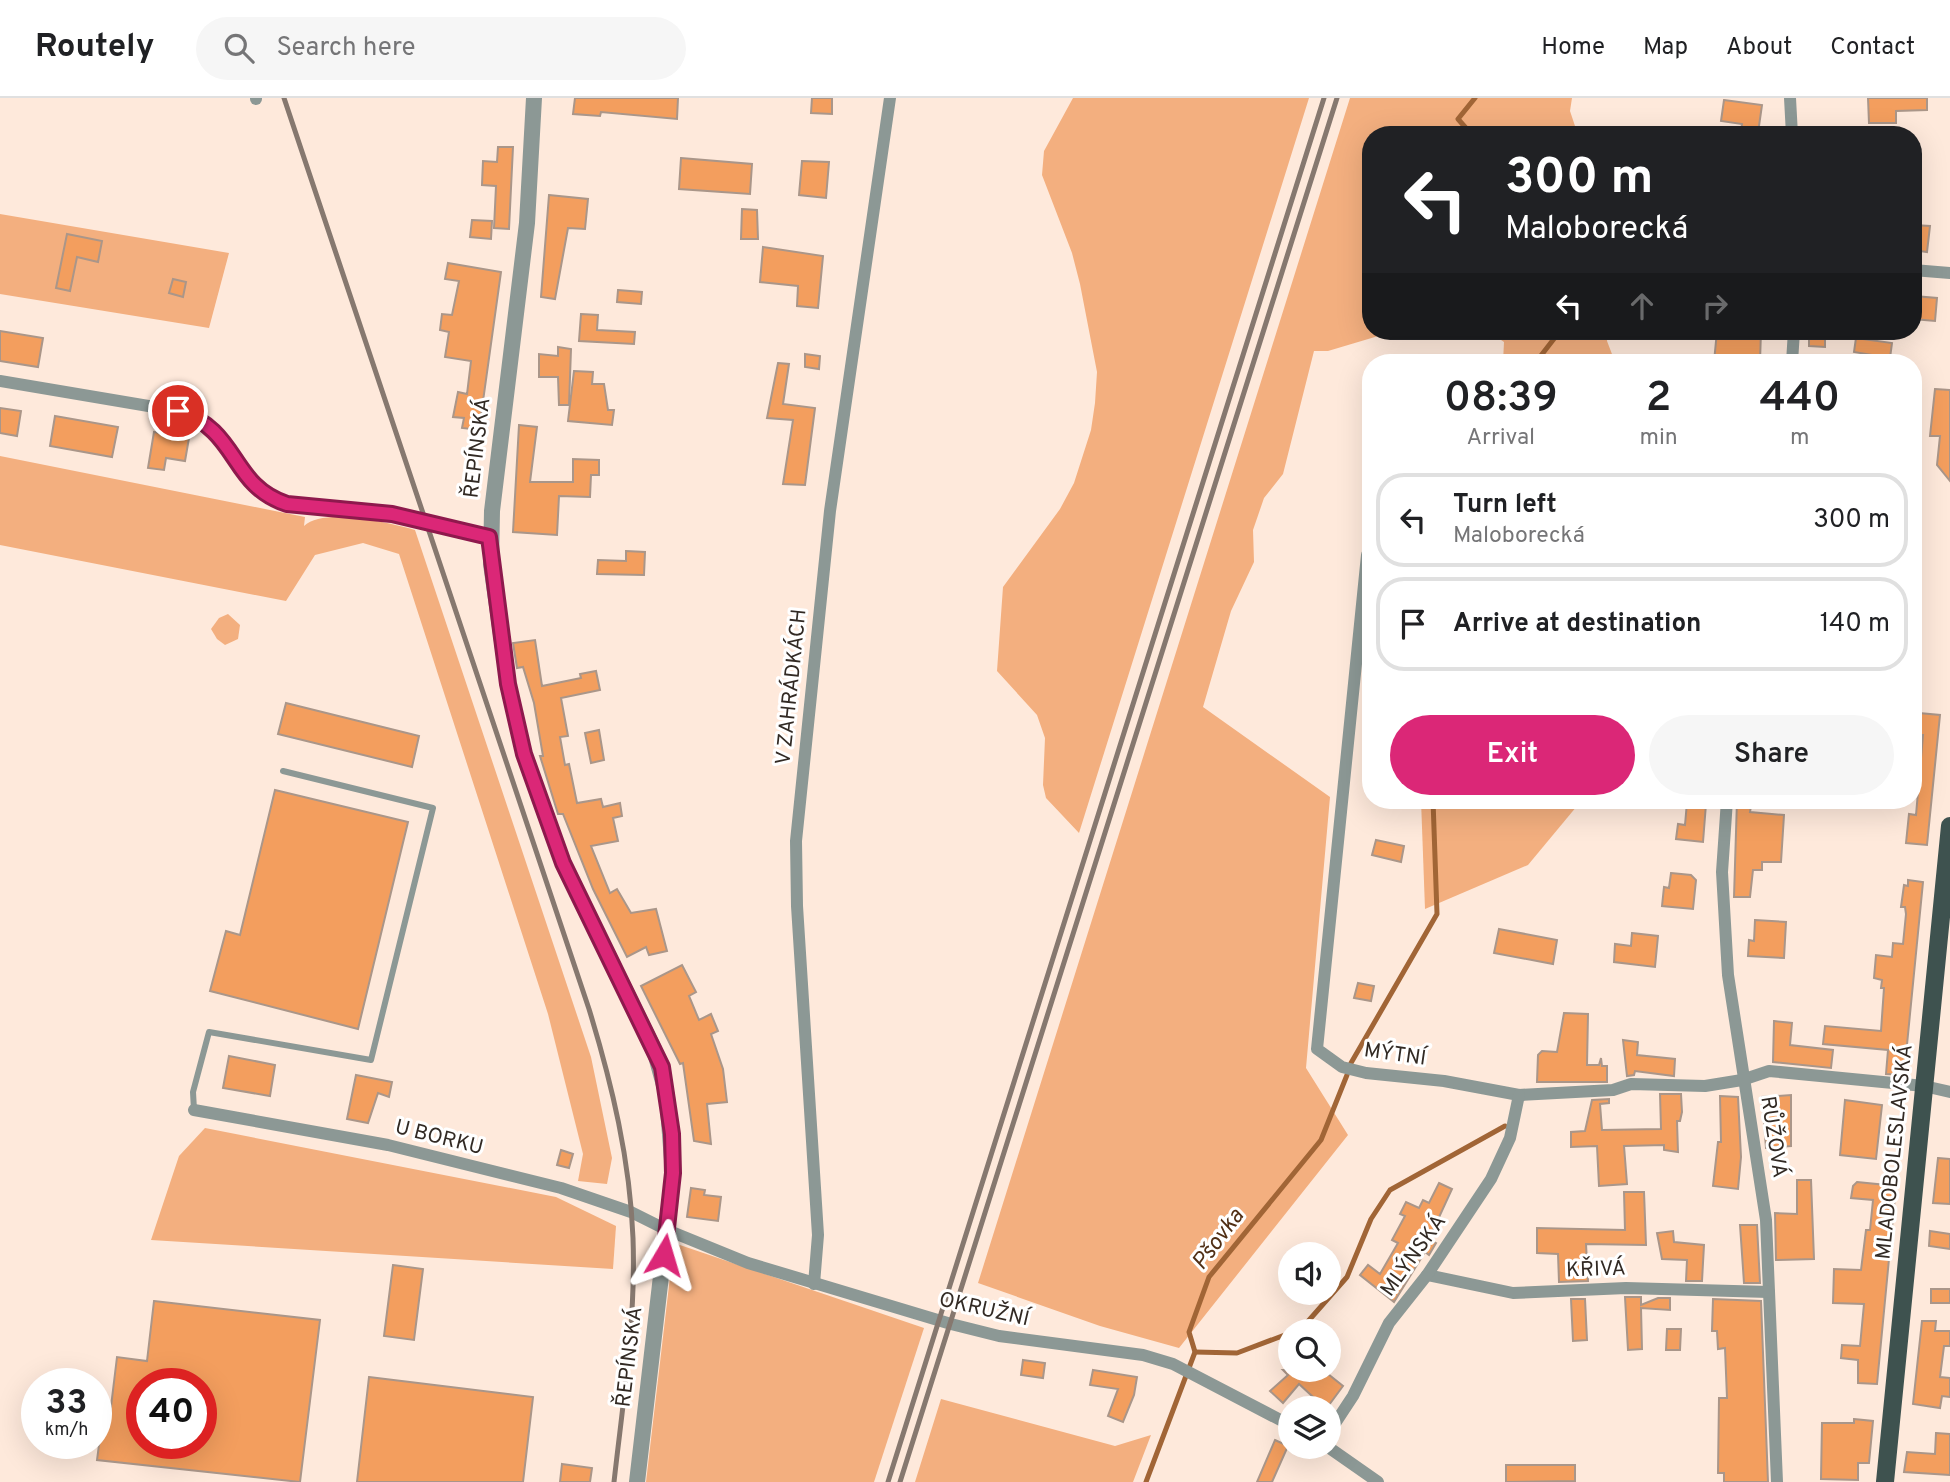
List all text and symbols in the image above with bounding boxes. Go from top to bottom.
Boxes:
search box [196,17,686,80]
text: Routely [35,27,154,69]
icon: search [220,29,258,67]
text: Search here [276,32,415,65]
text: Home [1541,33,1605,63]
text: Map [1643,33,1688,63]
text: About [1726,33,1792,63]
text: Contact [1830,33,1915,63]
text: 300 m [1505,149,1653,211]
icon: left [1390,154,1481,245]
text: Maloborecká [1505,210,1688,250]
icon: left [1550,287,1588,325]
icon: ahead [1623,287,1661,325]
icon: right [1696,287,1734,325]
text: 08:39 [1444,373,1558,426]
text: 2 [1646,373,1671,426]
text: 440 [1759,373,1840,426]
pin [148,381,208,441]
icon: arrive [159,392,197,430]
street label: ŘEPÍNSKÁ [457,396,498,500]
text: Arrival [1466,424,1535,453]
text: min [1639,424,1678,453]
text: m [1790,424,1810,453]
text: Turn left [1453,489,1557,522]
icon: left [1394,501,1432,539]
text: 300 m [1813,504,1890,537]
text: Maloborecká [1453,522,1585,551]
icon: arrive [1394,605,1432,643]
street label: V ZAHRÁDKÁCH [769,608,814,766]
text: Arrive at destination [1453,608,1701,641]
text: 140 m [1820,608,1890,641]
button: Exit [1390,715,1635,795]
button: Share [1649,715,1894,795]
street label: MÝTNÍ [1362,1036,1430,1073]
street label: MLADOBOLESLAVSKÁ [1869,1043,1920,1261]
street label: RŮŽOVÁ [1753,1094,1796,1180]
street label: U BORKU [392,1114,486,1162]
water label: Pšovka [1186,1203,1252,1277]
street label: MLÝNSKÁ [1374,1209,1453,1302]
position arrow [627,1218,701,1292]
map controls [1278,1242,1341,1459]
button: sound [1278,1242,1341,1305]
street label: KŘIVÁ [1566,1254,1626,1285]
street label: OKRUŽNÍ [936,1286,1034,1334]
street label: ŘEPÍNSKÁ [609,1305,650,1409]
button: search [1278,1319,1341,1382]
speed limit sign: 40 [126,1368,217,1459]
text: 33 [46,1382,87,1426]
button: layers [1278,1396,1341,1459]
text: km/h [45,1419,88,1442]

